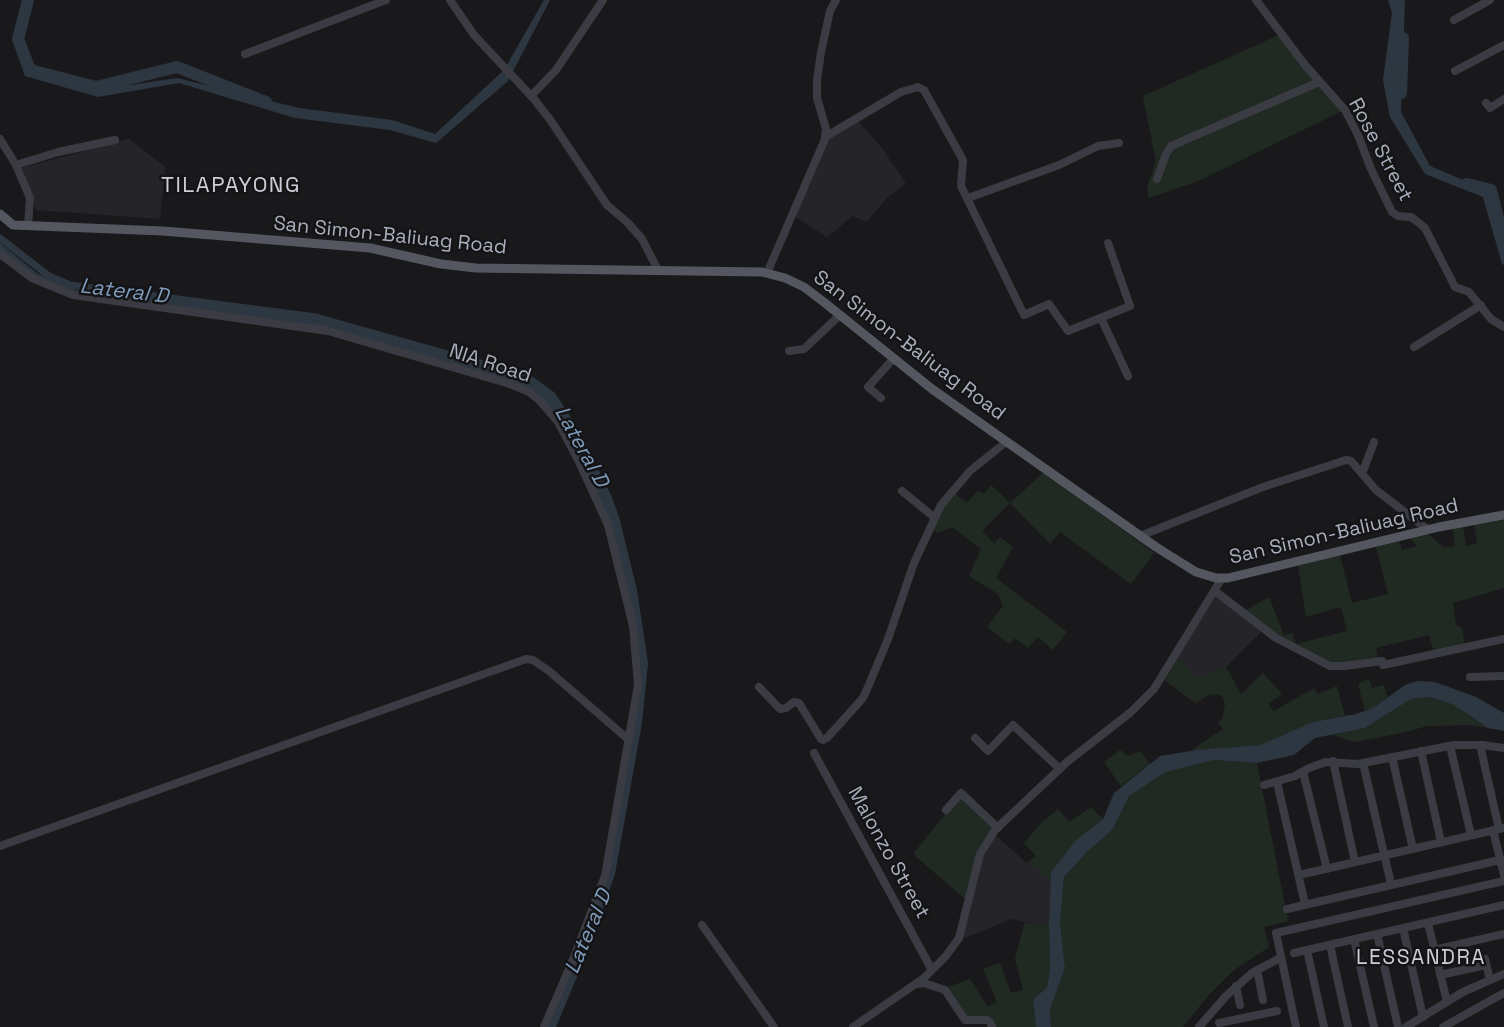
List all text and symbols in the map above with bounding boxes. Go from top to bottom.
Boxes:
street label: Rose Street [1343,94,1417,206]
district label: TILAPAYONG [161,173,301,199]
street label: San Simon-Baliuag Road [272,212,508,260]
street label: San Simon-Baliuag Road [808,266,1010,426]
water label: Lateral D [78,274,170,310]
street label: NIA Road [446,339,534,389]
water label: Lateral D [548,402,614,492]
street label: San Simon-Baliuag Road [1227,494,1461,570]
street label: Malonzo Street [842,783,934,923]
water label: Lateral D [560,886,618,978]
district label: LESSANDRA [1356,945,1486,971]

